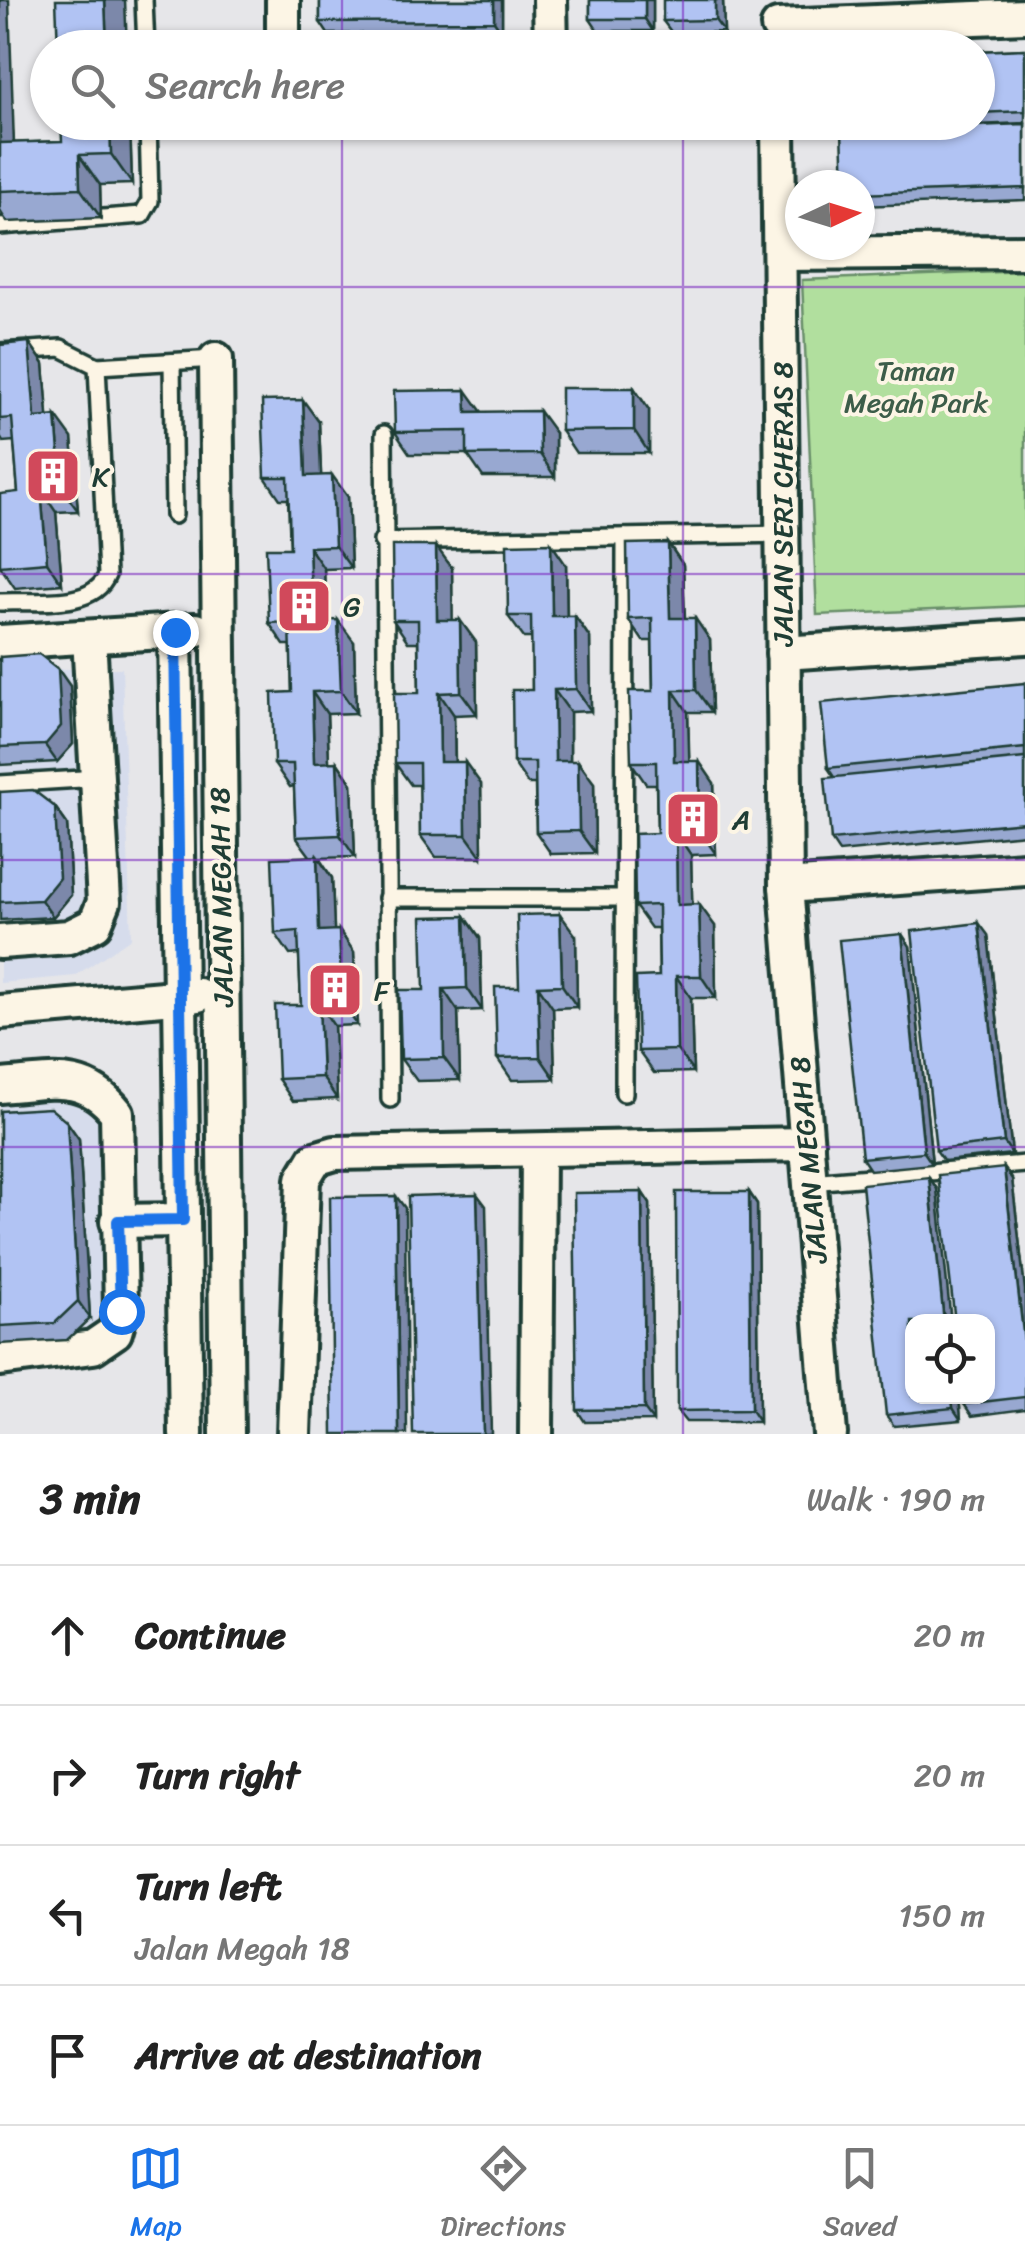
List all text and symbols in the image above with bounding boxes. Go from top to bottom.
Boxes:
search box [30,30,995,140]
text: Search here [145,52,345,119]
icon: search [65,58,120,113]
north arrow [785,170,875,260]
park label: Taman Megah Park [844,346,988,427]
street label: JALAN SERI CHERAS 8 [758,362,807,647]
building icon: K [23,446,83,506]
place label: K [92,452,111,501]
building icon: G [274,576,334,636]
place label: G [343,582,361,631]
route end [153,610,199,656]
street label: JALAN MEGAH 18 [195,787,248,1008]
building icon: A [663,789,723,849]
place label: A [731,795,750,844]
building icon: F [305,960,365,1020]
place label: F [374,966,391,1015]
street label: JALAN MEGAH 8 [775,1054,842,1267]
route start [99,1289,145,1335]
map controls [905,1314,995,1404]
button: locate [905,1314,995,1404]
text: 3 min [40,1462,140,1536]
text: Walk · 190 m [806,1471,985,1528]
text: Continue [135,1602,286,1669]
text: 20 m [913,1607,985,1664]
icon: ahead [40,1608,95,1663]
text: Turn right [135,1742,300,1809]
text: 20 m [913,1747,985,1804]
icon: right [40,1748,95,1803]
text: Turn left [135,1853,281,1920]
text: 150 m [899,1887,985,1944]
icon: left [40,1888,95,1943]
text: Jalan Megah 18 [135,1920,350,1977]
text: Arrive at destination [135,2022,482,2089]
icon: arrive [40,2028,95,2083]
tab: Map [128,2141,183,2250]
tab: Directions [440,2141,566,2250]
tab: Saved [823,2141,897,2250]

